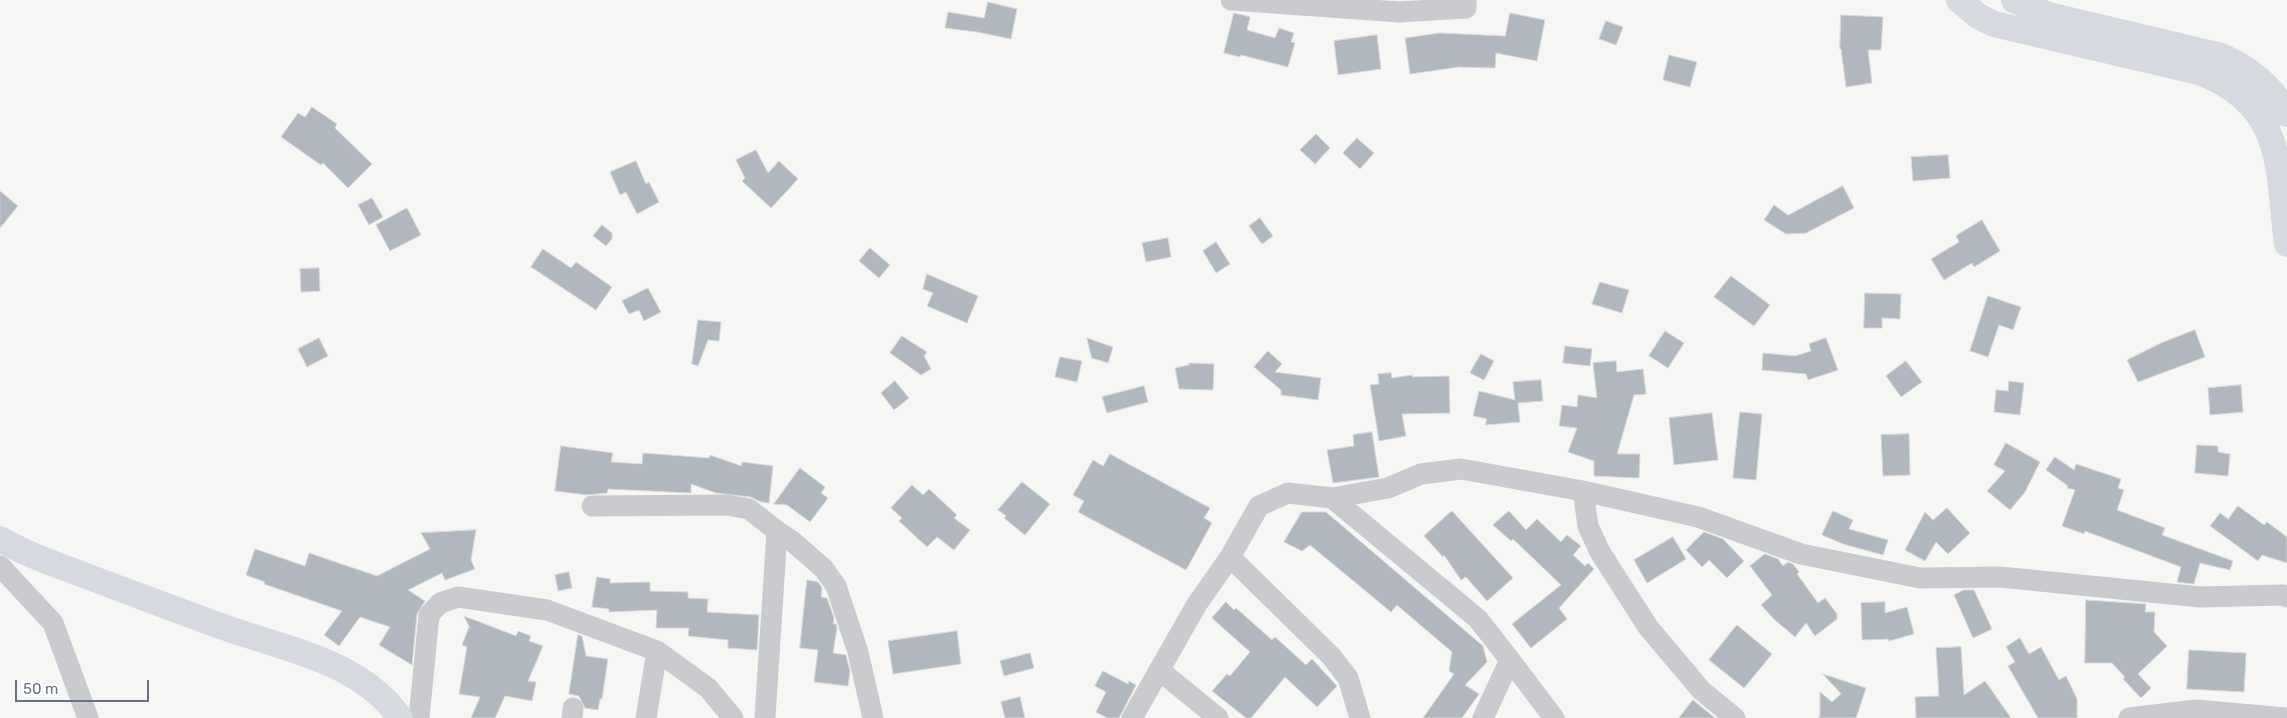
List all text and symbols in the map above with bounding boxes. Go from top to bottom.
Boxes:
scale bar [18,670,151,702]
text: 50 m [23,680,58,698]

